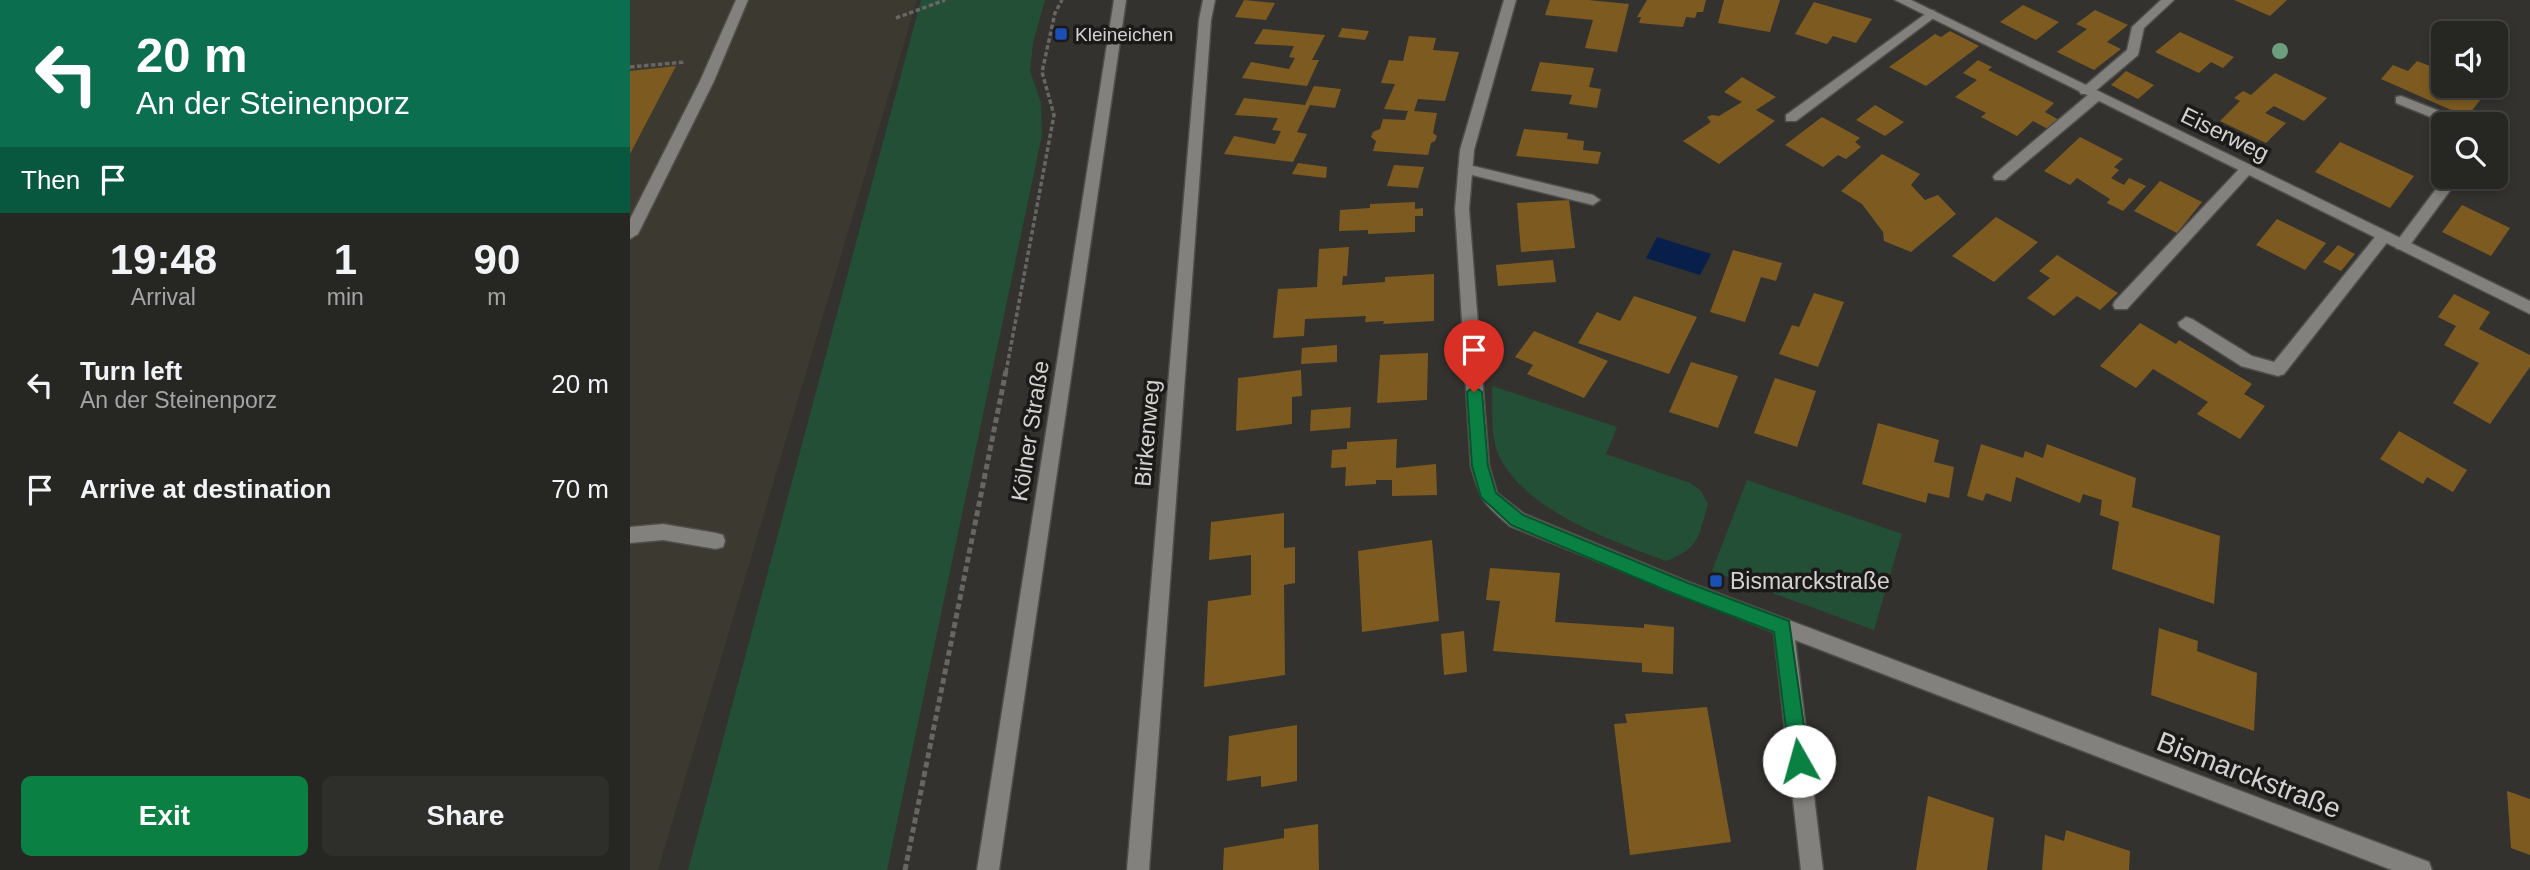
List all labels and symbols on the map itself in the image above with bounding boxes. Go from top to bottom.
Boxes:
place label: Kleineichen [1075,24,1173,45]
marker: Kleineichen [1053,26,1069,42]
street label: Eiserweg [2177,102,2273,166]
pin [1444,320,1504,392]
street label: Kölner Straße [1006,359,1054,503]
street label: Birkenweg [1129,378,1165,488]
place label: Bismarckstraße [1730,568,1890,594]
marker: Bismarckstraße [1708,573,1724,589]
position arrow [1762,724,1836,798]
street label: Bismarckstraße [2153,726,2345,824]

